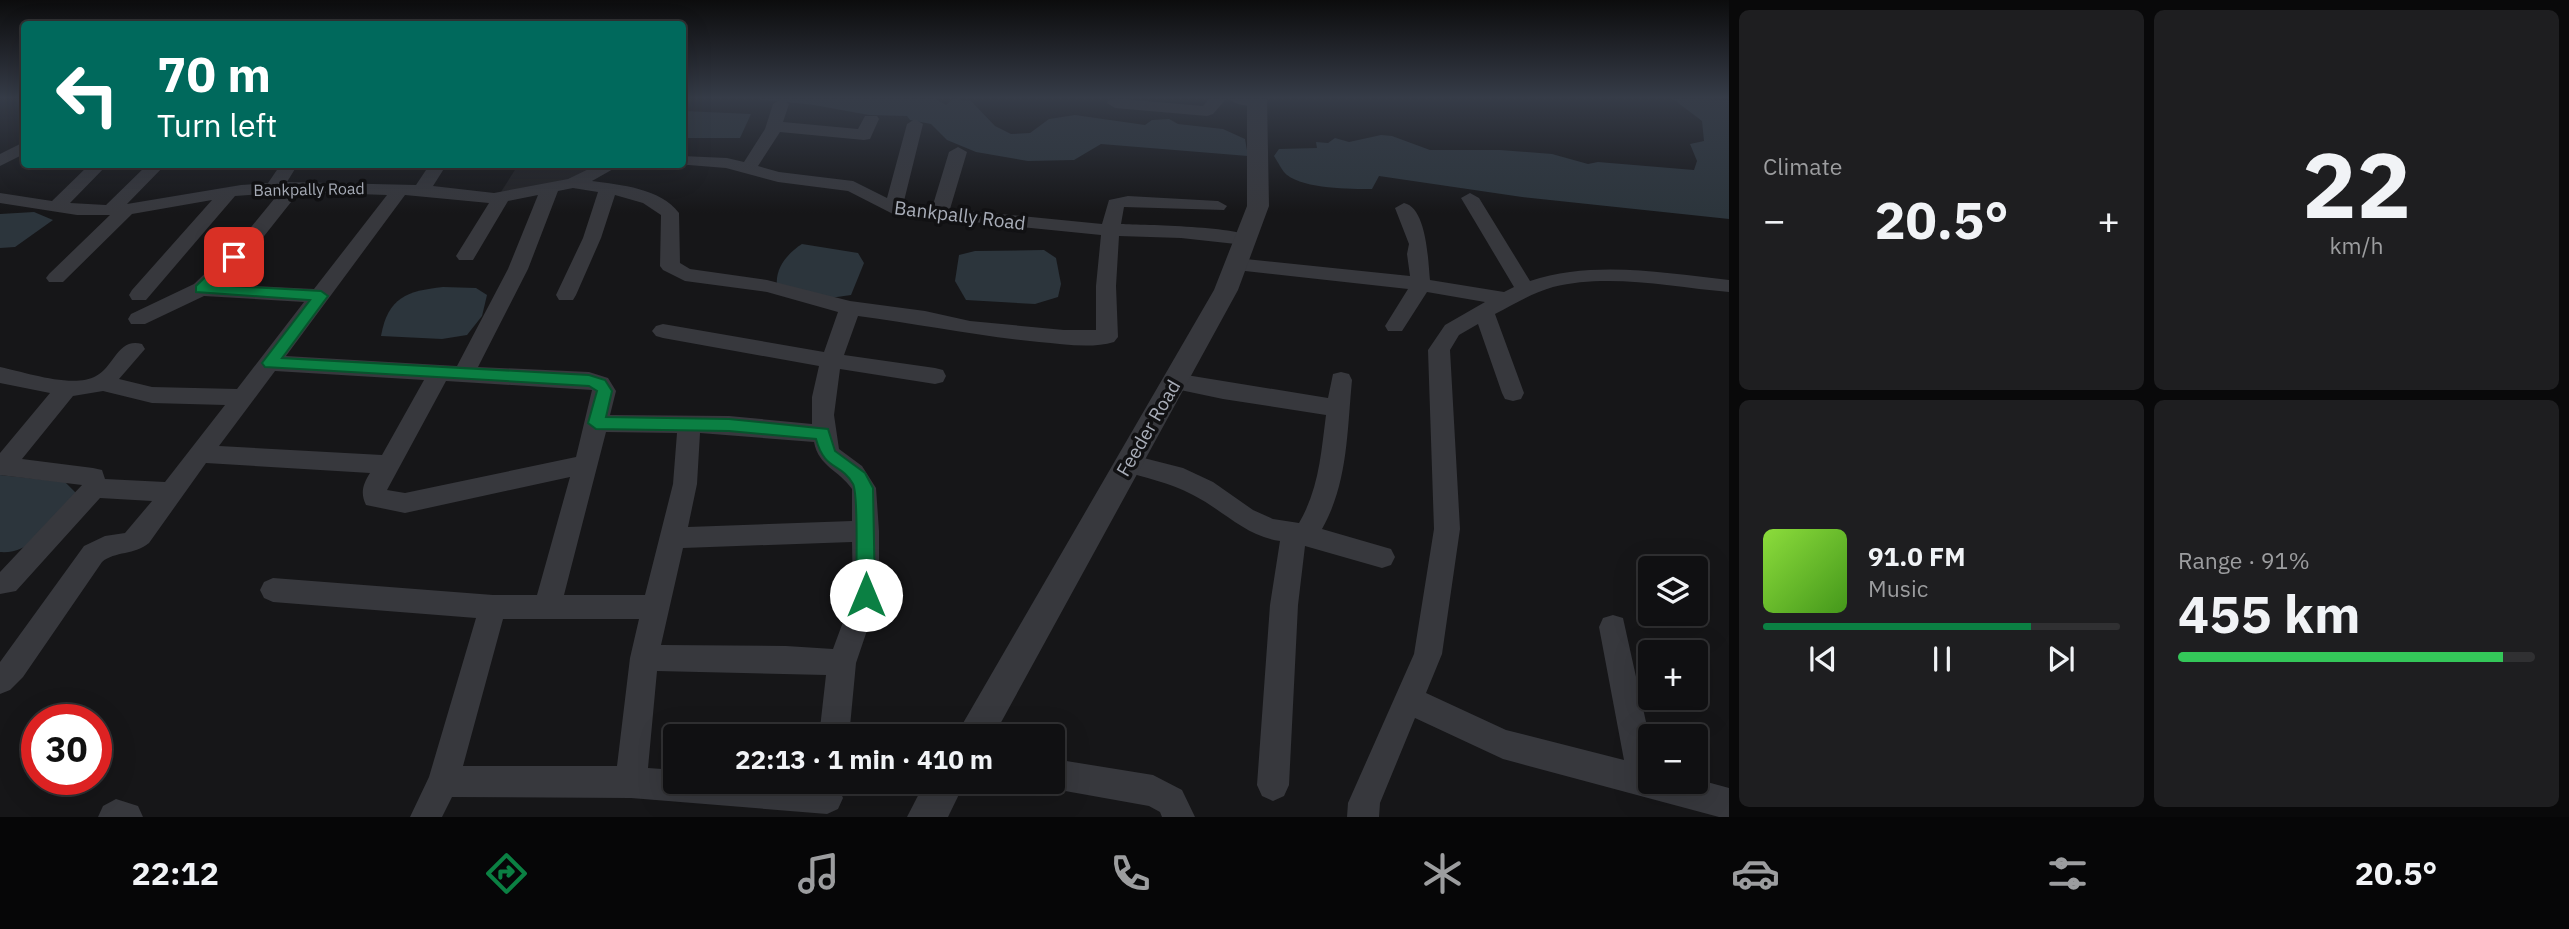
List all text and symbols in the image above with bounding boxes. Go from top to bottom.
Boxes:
text: 70 m [157,42,271,105]
icon: left [42,49,133,140]
text: Turn left [157,104,277,146]
text: 22 [2302,125,2411,243]
text: Climate [1763,151,1842,181]
street label: Bankpally Road [253,178,365,200]
text: 20.5° [1874,186,2009,253]
street label: Bankpally Road [893,195,1027,235]
text: − [1763,195,1786,244]
text: + [2097,195,2120,244]
pin [204,227,264,287]
text: km/h [2329,230,2384,260]
icon: arrive [215,238,253,276]
street label: Feeder Road [1111,375,1185,481]
text: 91.0 FM [1868,539,1966,573]
text: Range · 91% [2178,545,2310,575]
map controls [1638,556,1708,794]
button: layers [1638,556,1708,626]
position arrow [829,558,903,632]
text: Music [1868,573,1928,603]
text: 455 km [2178,580,2360,647]
button: + [1638,640,1708,710]
icon: previous [1804,640,1842,678]
icon: pause [1923,640,1961,678]
icon: next [2042,640,2080,678]
speed limit sign: 30 [21,704,112,795]
button: − [1638,724,1708,794]
text: 22:13 · 1 min · 410 m [735,742,993,776]
icon: directions [482,849,531,898]
icon: music [794,849,843,898]
icon: phone [1106,849,1155,898]
icon: climate [1418,849,1467,898]
icon: car [1731,849,1780,898]
icon: filters [2043,849,2092,898]
text: 22:12 [132,852,219,894]
text: 20.5° [2355,852,2437,894]

